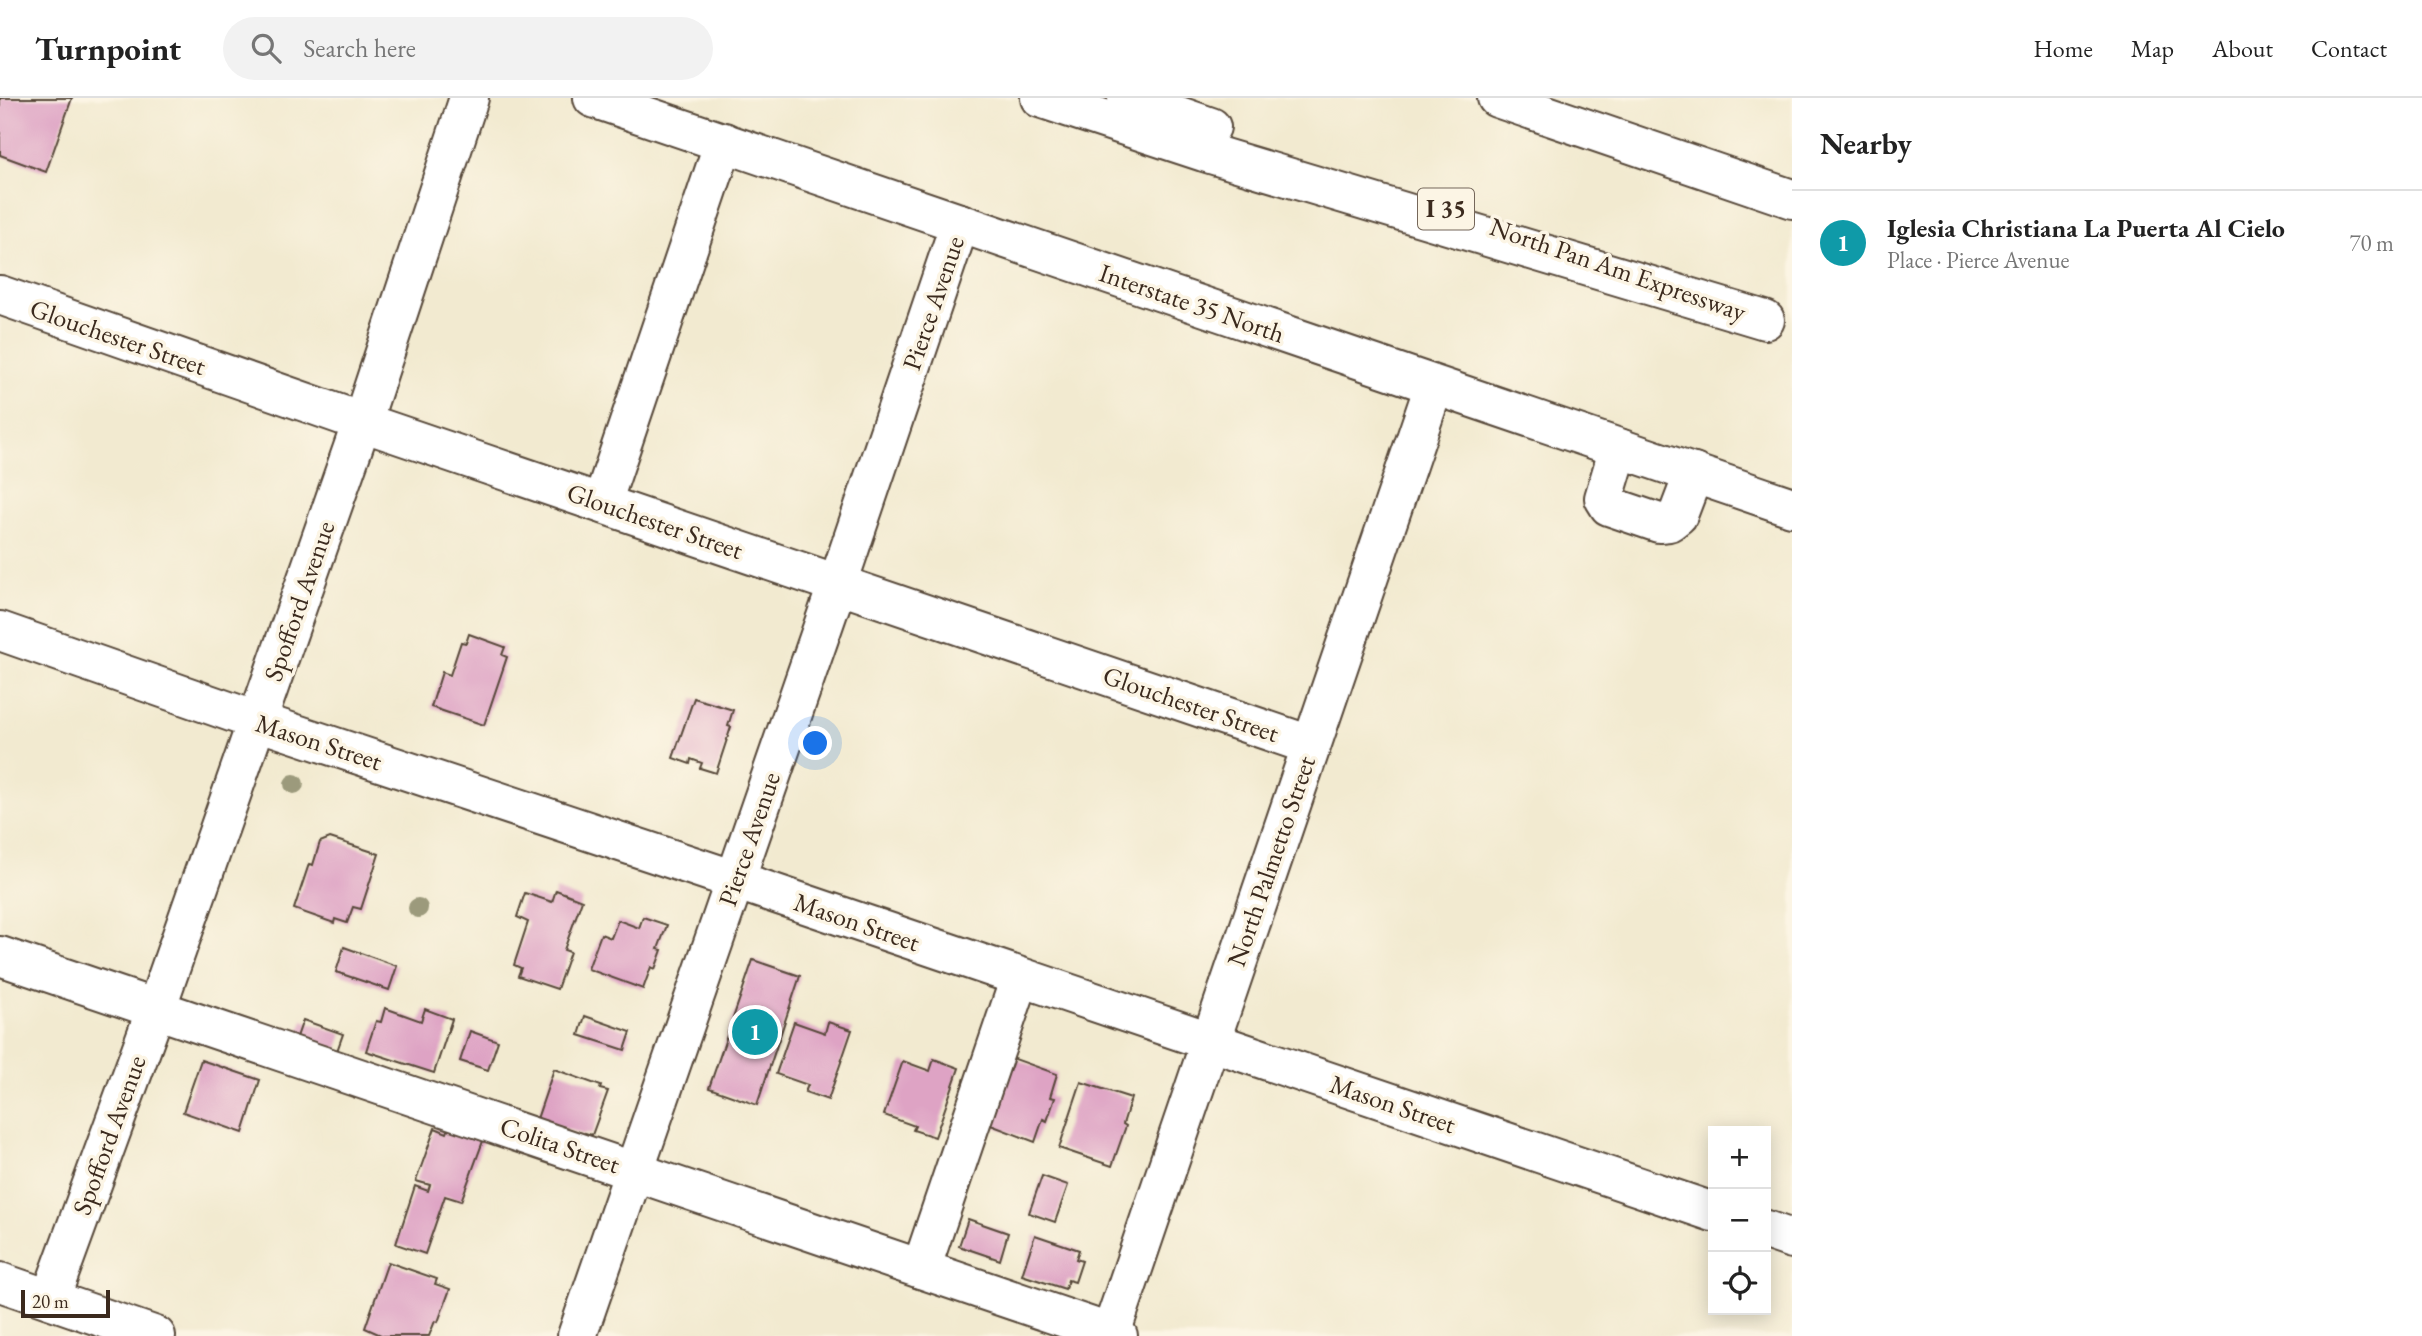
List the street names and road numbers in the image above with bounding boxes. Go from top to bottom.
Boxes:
road number: I 35 [1418,188,1474,230]
street label: North Pan Am Expressway [1485,209,1751,329]
street label: Pierce Avenue [894,231,972,375]
street label: Interstate 35 North [1095,255,1289,351]
street label: Glouchester Street [26,291,210,383]
street label: Glouchester Street [563,475,747,567]
street label: Spofford Avenue [256,516,342,686]
street label: Glouchester Street [1099,658,1283,750]
street label: Mason Street [252,706,386,778]
street label: North Palmetto Street [1219,751,1323,971]
street label: Pierce Avenue [710,767,788,911]
street label: Mason Street [790,885,924,959]
street label: Spofford Avenue [64,1051,154,1219]
street label: Mason Street [1326,1067,1460,1141]
street label: Colita Street [496,1109,624,1181]

